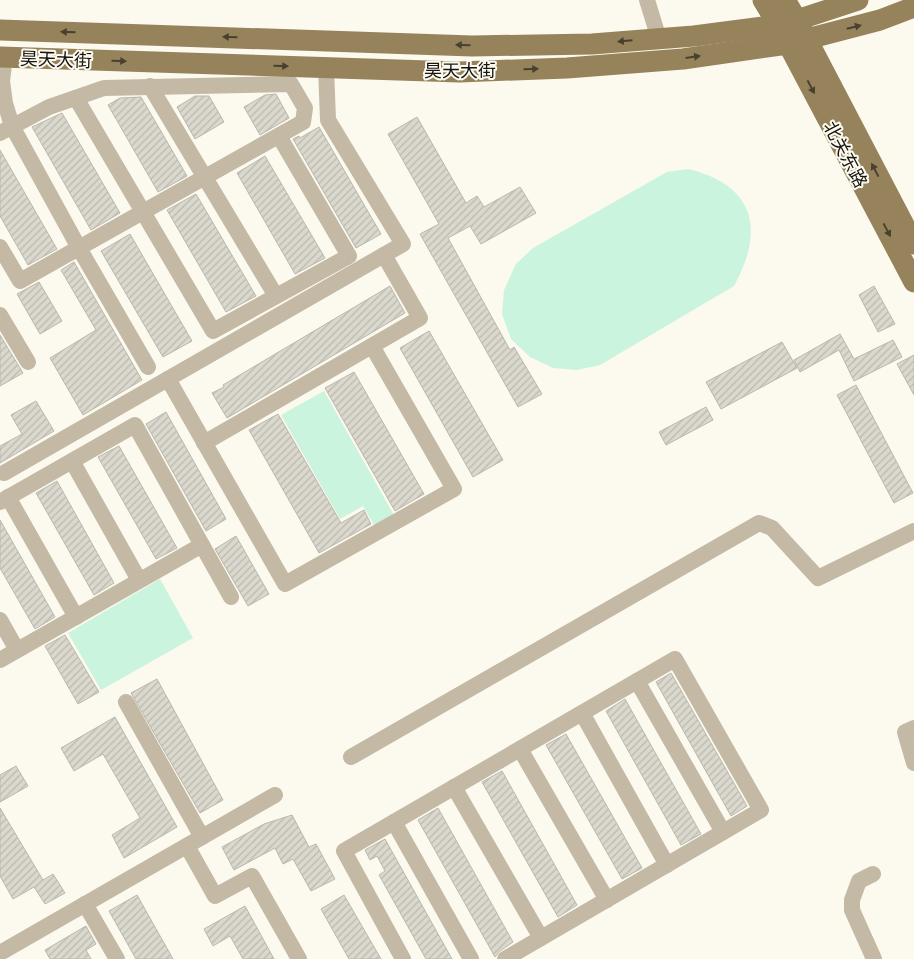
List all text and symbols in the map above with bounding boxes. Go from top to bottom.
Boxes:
one-way arrow [847,23,862,31]
one-way arrow [60,28,76,36]
one-way arrow [222,33,238,41]
one-way arrow [617,38,633,46]
one-way arrow [454,41,470,49]
street label: 昊天大街 [20,46,92,72]
one-way arrow [685,53,701,61]
one-way arrow [111,57,127,65]
street label: 昊天大街 [424,58,496,82]
one-way arrow [273,63,289,71]
one-way arrow [523,65,539,73]
one-way arrow [807,79,815,94]
street label: 北关东路 [819,117,873,191]
one-way arrow [871,162,879,177]
one-way arrow [882,224,891,237]

